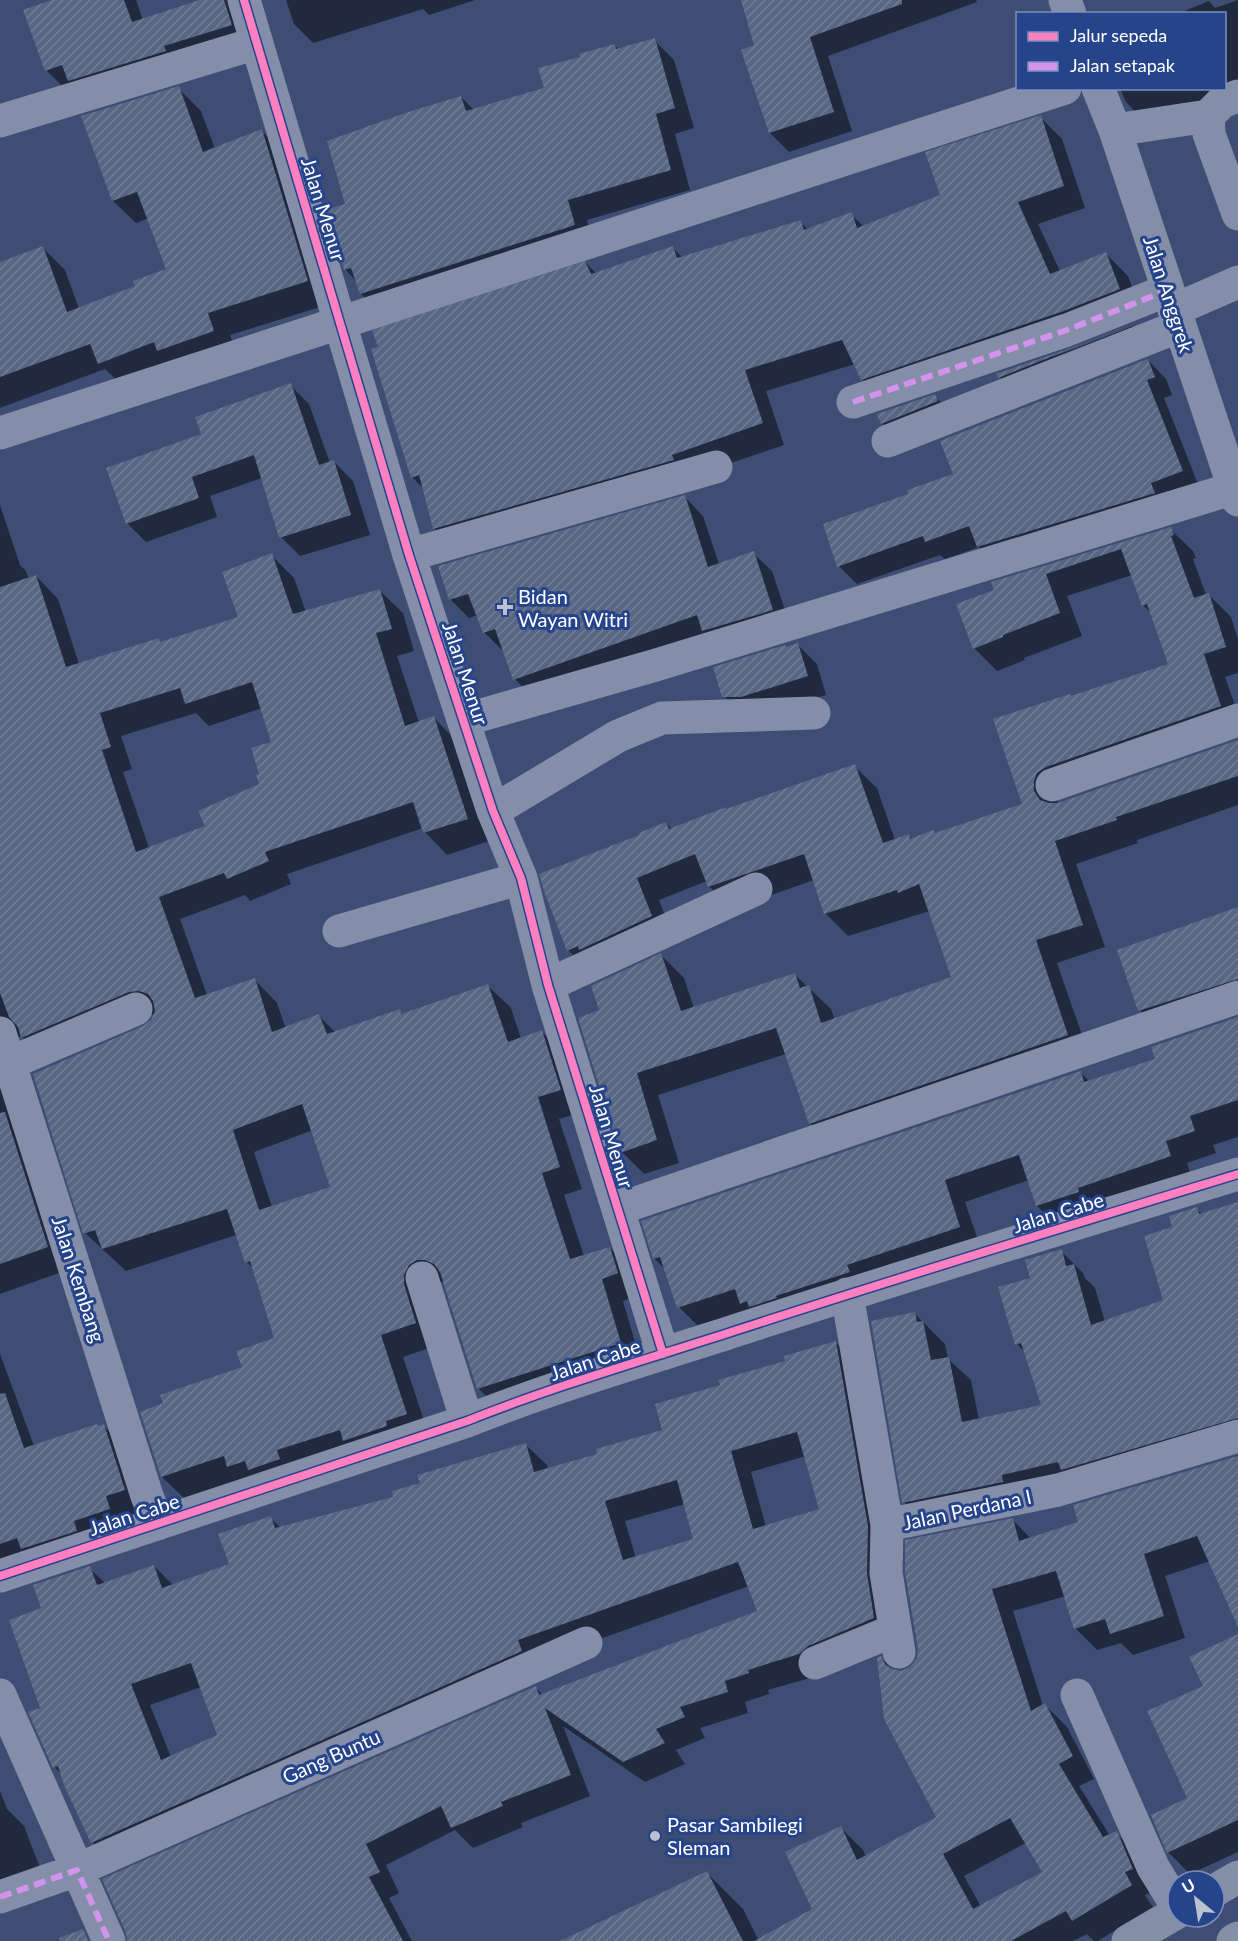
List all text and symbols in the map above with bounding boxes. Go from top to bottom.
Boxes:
legend [1016,12,1226,90]
text: Jalur sepeda [1070,24,1167,46]
text: Jalan setapak [1070,54,1176,76]
street label: Jalan Menur [297,154,351,265]
street label: Jalan Anggrek [1139,233,1199,356]
place label: Bidan Wayan Witri [518,584,628,631]
marker: Bidan Wayan Witri [496,598,514,616]
street label: Jalan Menur [438,618,494,728]
street label: Jalan Menur [585,1081,639,1192]
street label: Jalan Cabe [1010,1187,1106,1237]
street label: Jalan Kembang [47,1213,111,1345]
street label: Jalan Cabe [547,1333,643,1385]
street label: Jalan Perdana I [901,1484,1033,1534]
street label: Jalan Cabe [86,1488,182,1540]
street label: Gang Buntu [278,1724,384,1788]
place label: Pasar Sambilegi Sleman [667,1812,803,1859]
marker: Pasar Sambilegi Sleman [648,1829,662,1843]
north arrow [1166,1869,1226,1929]
text: U [1178,1874,1198,1897]

